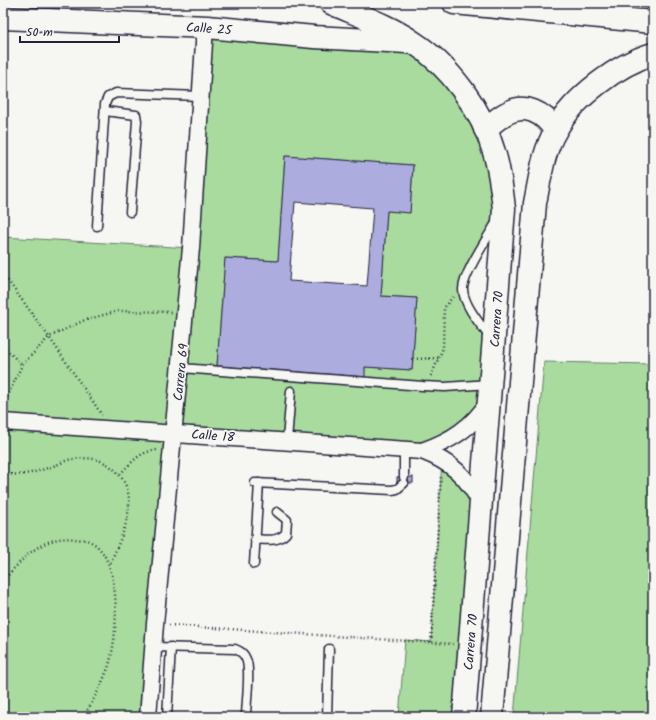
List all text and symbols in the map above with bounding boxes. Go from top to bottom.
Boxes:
street label: Calle 25 [185,17,234,42]
scale bar [20,18,119,44]
text: 50 m [26,23,53,42]
street label: Carrera 70 [485,290,510,348]
street label: Carrera 69 [168,342,195,402]
street label: Calle 18 [191,425,235,448]
street label: Carrera 70 [459,613,484,671]

